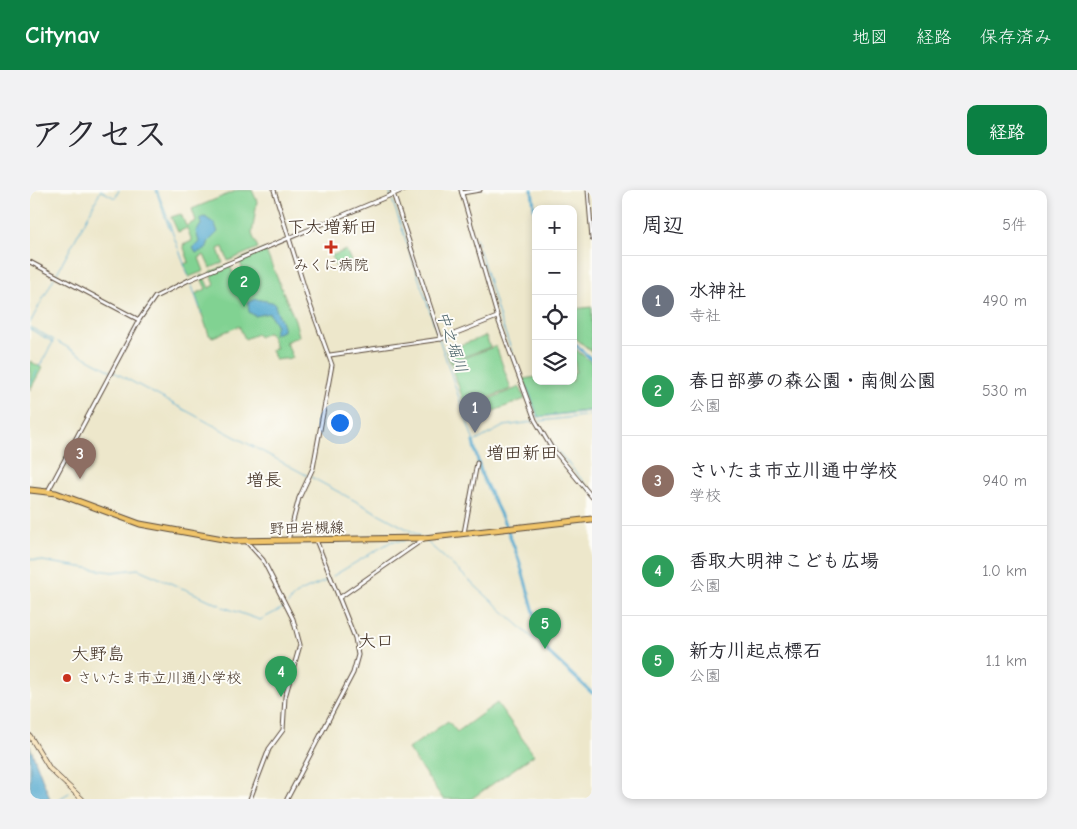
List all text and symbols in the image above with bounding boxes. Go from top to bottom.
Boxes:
text: Citynav [25,21,100,49]
text: 地図 [852,27,888,48]
text: 経路 [916,27,952,48]
text: 保存済み [980,27,1052,48]
button: 経路 [967,105,1047,155]
text: アクセス [30,114,168,155]
map controls [532,205,577,385]
button: + [532,205,577,250]
text: 周辺 [642,213,684,237]
text: 5件 [1002,216,1027,234]
district label: 下大増新田 [287,217,377,238]
marker: みくに病院 [324,240,338,254]
button: − [532,250,577,295]
place label: みくに病院 [293,256,369,274]
pin: 2 [228,266,260,307]
text: 水神社 [689,280,746,302]
text: 1 [655,292,661,310]
text: 490 m [982,292,1027,310]
button: locate [532,295,577,340]
text: 寺社 [689,307,721,325]
water label: 中之堀川 [434,309,470,375]
button: layers [532,340,577,385]
text: 春日部夢の森公園・南側公園 [689,370,936,392]
text: 2 [654,382,662,400]
text: 530 m [982,382,1027,400]
pin: 1 [459,392,491,433]
text: 公園 [689,397,721,415]
your location [327,410,353,436]
pin: 3 [64,438,96,479]
district label: 増田新田 [486,443,558,464]
text: さいたま市立川通中学校 [689,460,898,482]
district label: 増長 [246,470,282,491]
text: 3 [654,472,662,490]
text: 940 m [982,472,1027,490]
text: 学校 [689,487,721,505]
street label: 野田岩槻線 [269,518,345,538]
text: 香取大明神こども広場 [689,550,879,572]
text: 4 [654,562,662,580]
text: 1.0 km [982,562,1027,580]
text: 公園 [689,577,721,595]
pin: 5 [529,608,561,649]
district label: 大口 [358,631,394,652]
text: 新方川起点標石 [689,640,822,662]
district label: 大野島 [71,644,125,665]
text: 5 [654,652,662,670]
text: 1.1 km [986,652,1027,670]
pin: 4 [265,656,297,697]
text: 公園 [689,667,721,685]
place label: さいたま市立川通小学校 [77,669,241,687]
marker: さいたま市立川通小学校 [61,672,73,684]

